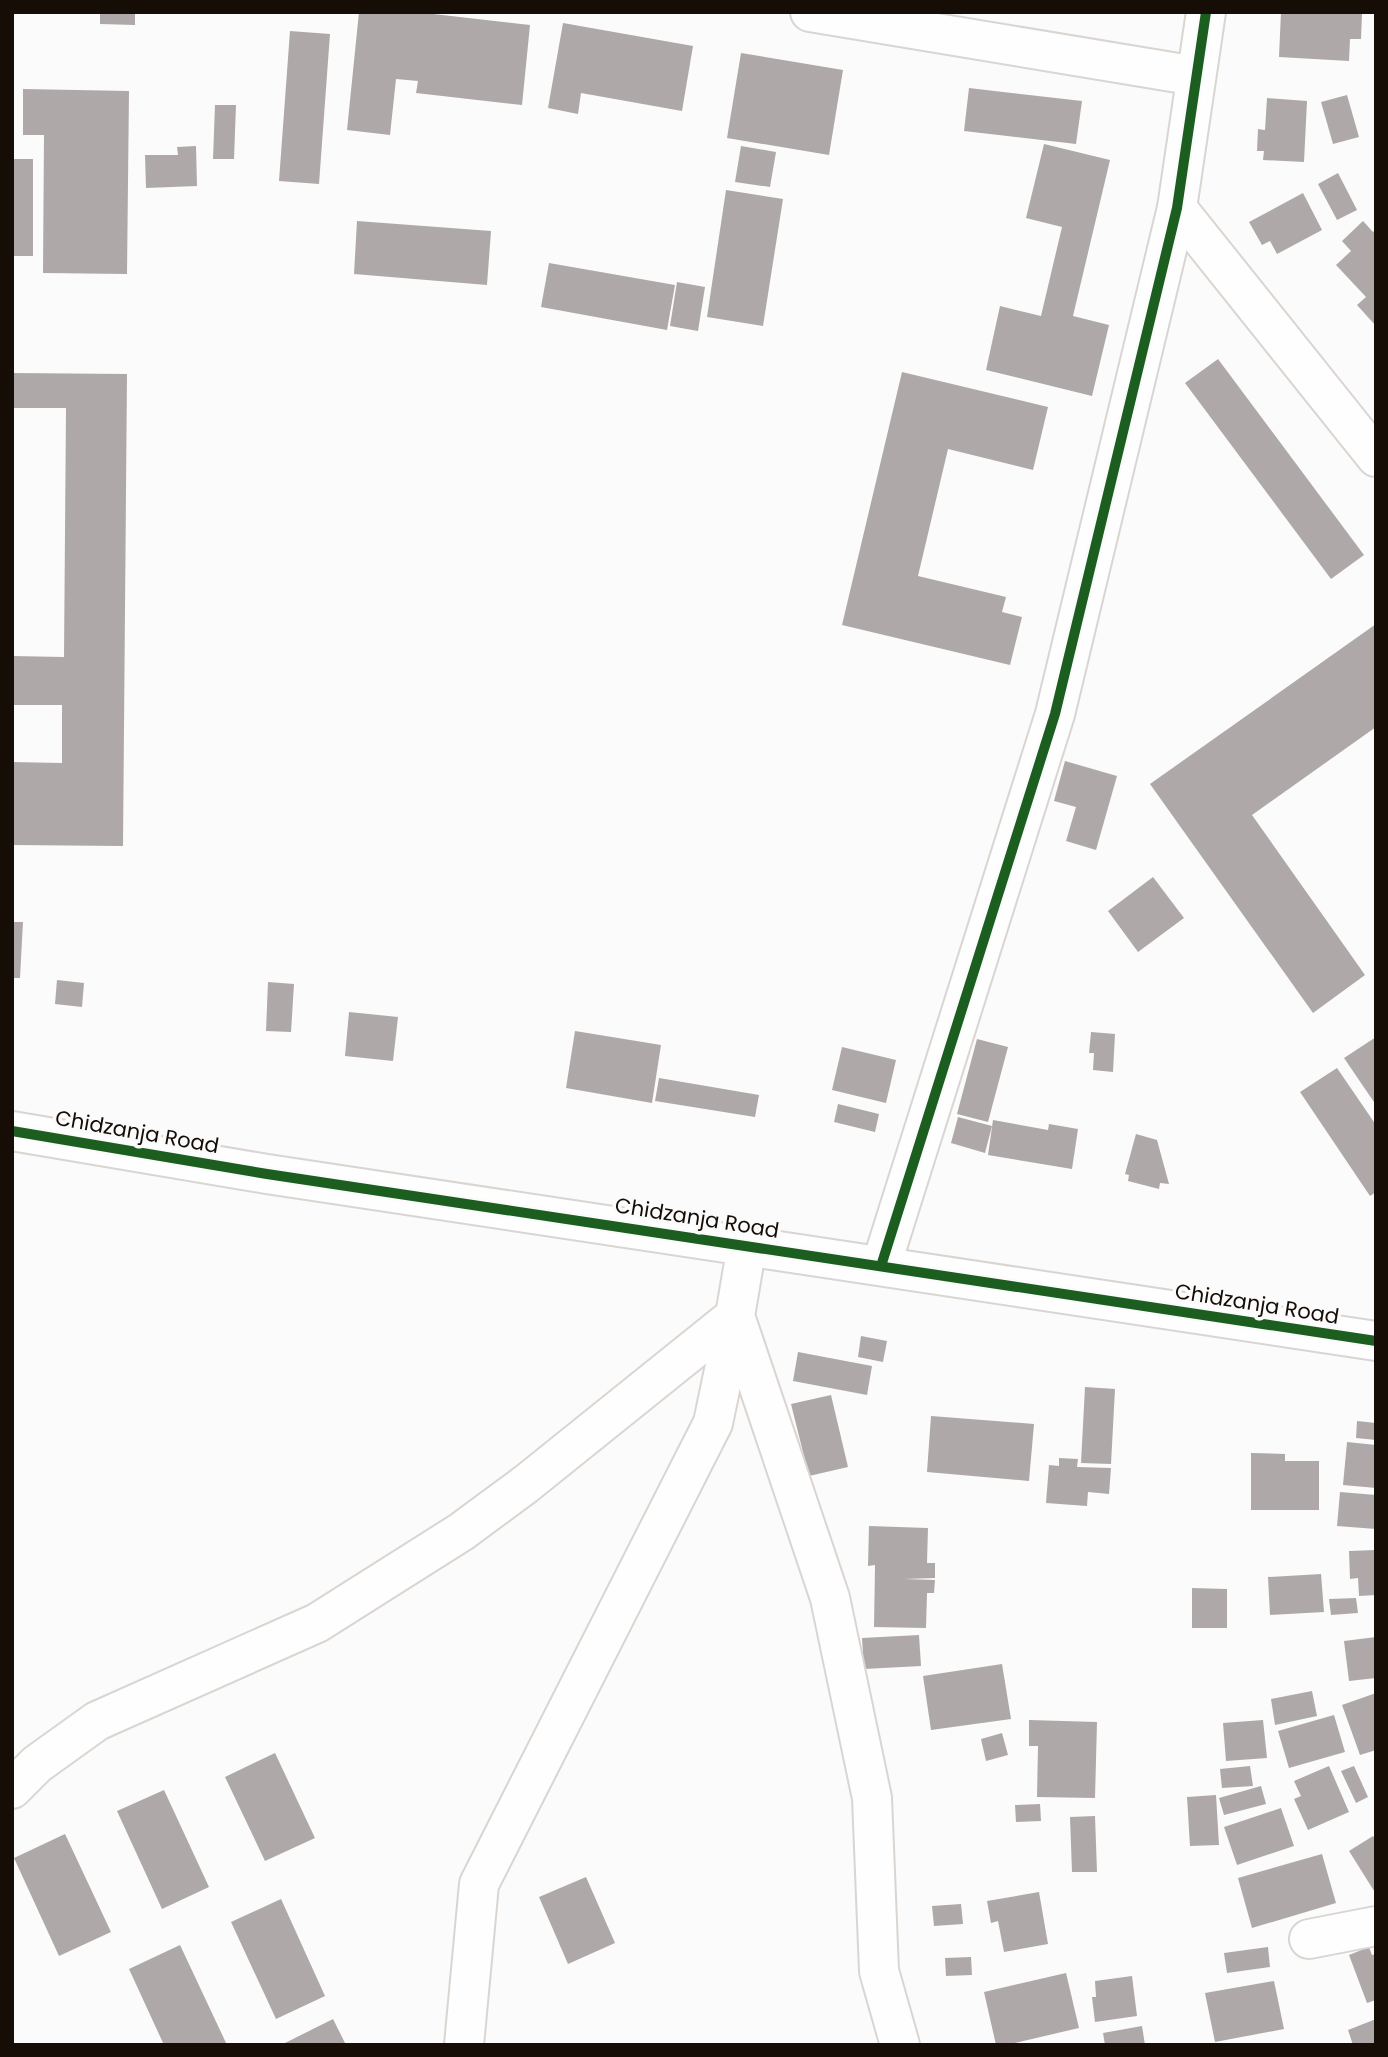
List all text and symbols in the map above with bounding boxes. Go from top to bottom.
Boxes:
street label: Chidzanja Road [53,1103,221,1160]
street label: Chidzanja Road [613,1190,781,1245]
street label: Chidzanja Road [1173,1276,1341,1331]

